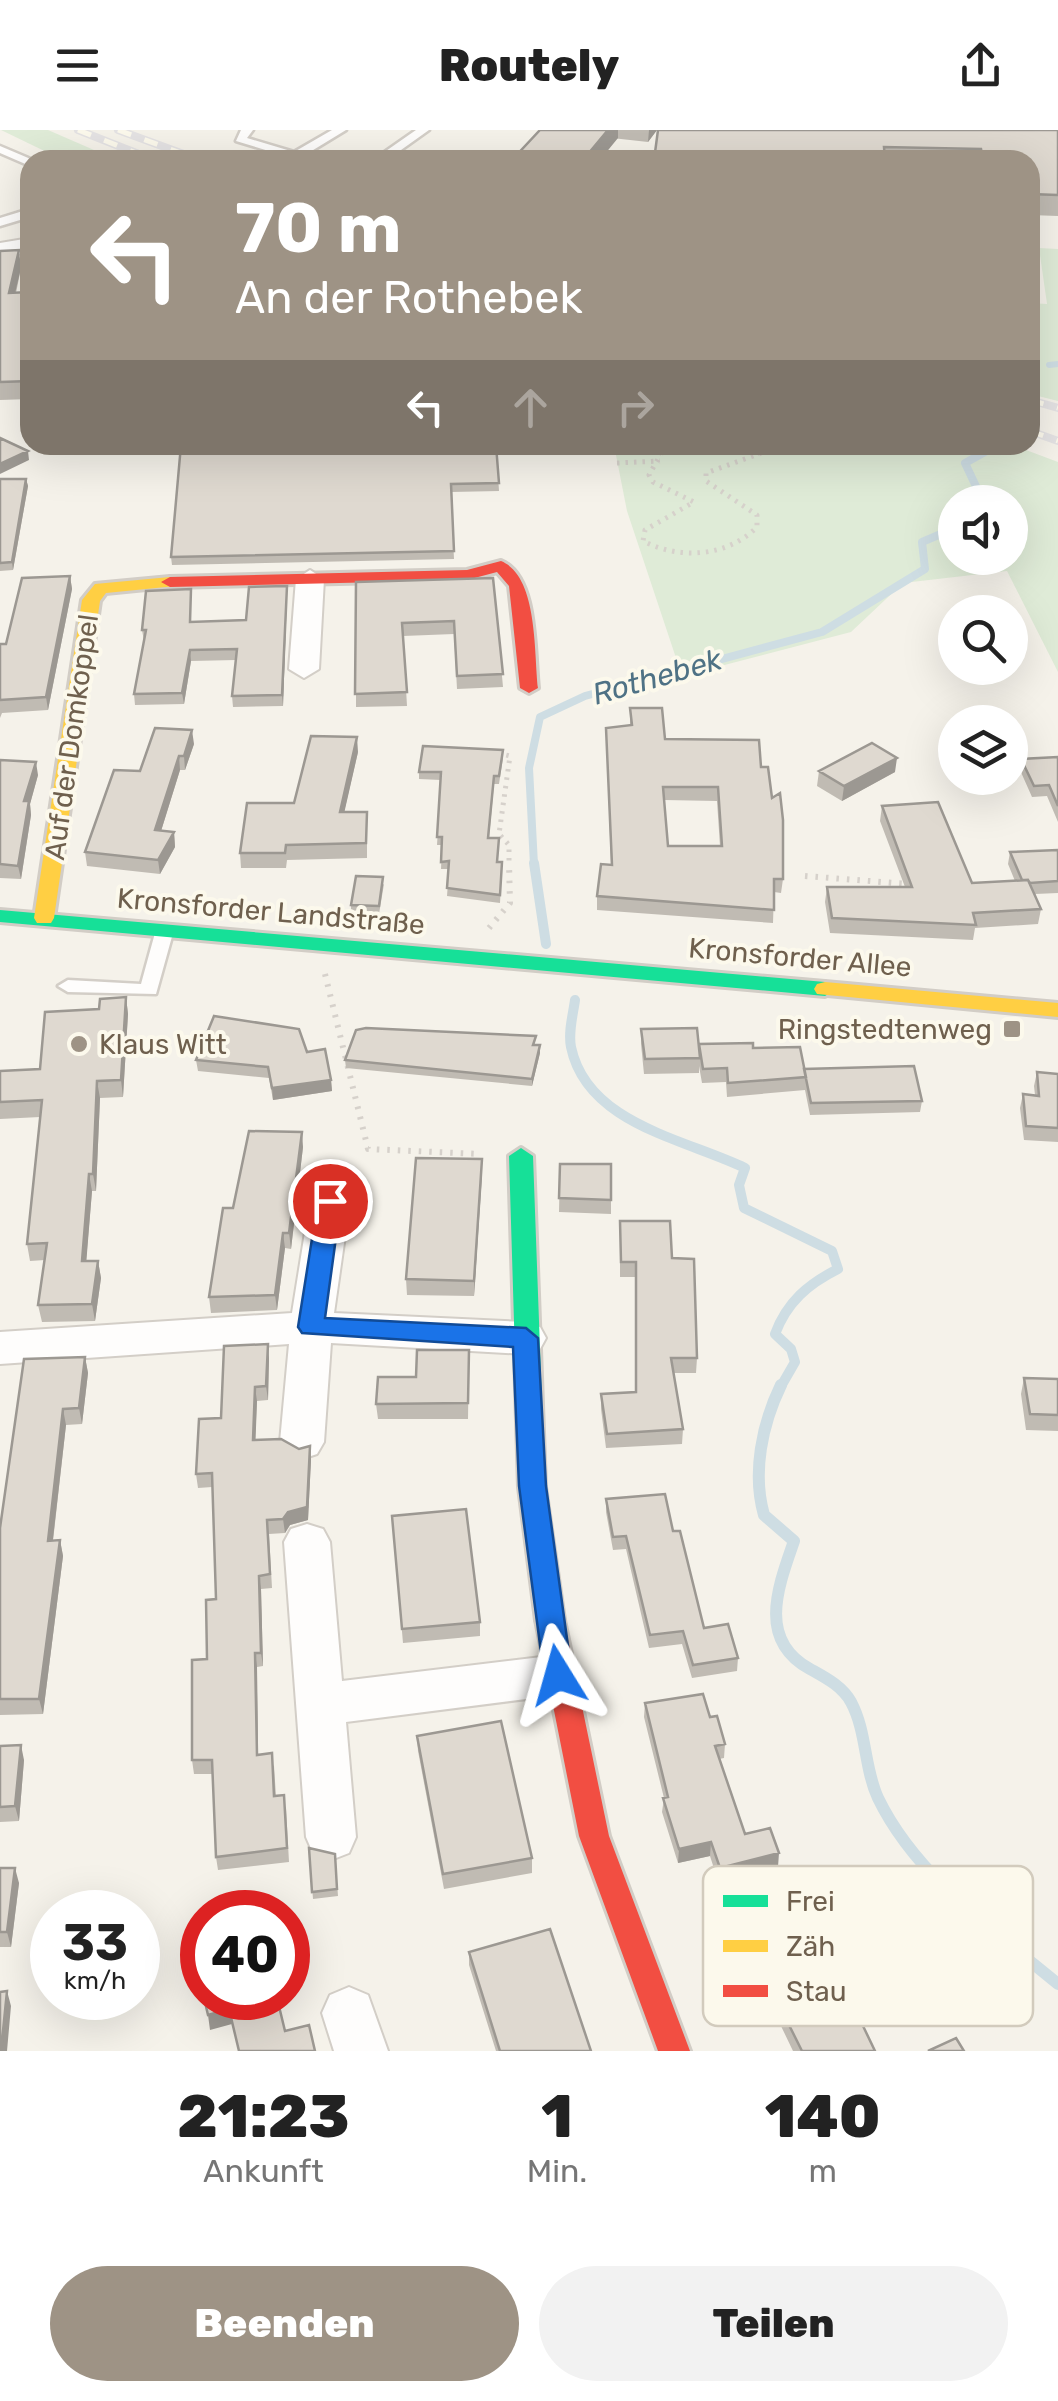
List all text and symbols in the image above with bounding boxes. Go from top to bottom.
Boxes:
icon: menu [50,38,105,93]
icon: share [953,38,1008,93]
text: Routely [439,39,619,92]
text: 70 m [235,187,402,270]
icon: left [70,190,200,320]
text: An der Rothebek [235,271,583,324]
icon: left [398,380,453,435]
icon: ahead [503,380,558,435]
icon: right [608,380,663,435]
map controls [938,485,1028,795]
button: sound [938,485,1028,575]
button: search [938,595,1028,685]
street label: Auf der Domkoppel [38,612,105,862]
water label: Rothebek [588,641,726,713]
button: layers [938,705,1028,795]
street label: Kronsforder Landstraße [116,882,426,941]
street label: Kronsforder Allee [687,931,913,984]
place label: Ringstedtenweg [778,1013,992,1046]
marker: Ringstedtenweg [1001,1018,1023,1040]
place label: Klaus Witt [99,1028,227,1061]
marker: Klaus Witt [68,1033,90,1055]
pin [288,1159,373,1244]
icon: arrive [303,1174,358,1229]
position arrow [506,1623,610,1727]
legend [703,1866,1033,2026]
text: Frei [786,1885,835,1918]
speed limit sign: 40 [180,1890,310,2020]
text: 33 [62,1913,128,1973]
text: Zäh [786,1930,835,1963]
text: km/h [64,1966,126,1995]
text: Stau [786,1975,847,2008]
text: 21:23 [177,2081,350,2152]
text: 1 [541,2081,573,2152]
text: 140 [765,2081,881,2152]
text: Ankunft [203,2152,324,2190]
text: Min. [527,2152,587,2190]
text: m [808,2152,837,2190]
button: Beenden [50,2266,519,2381]
button: Teilen [539,2266,1008,2381]

